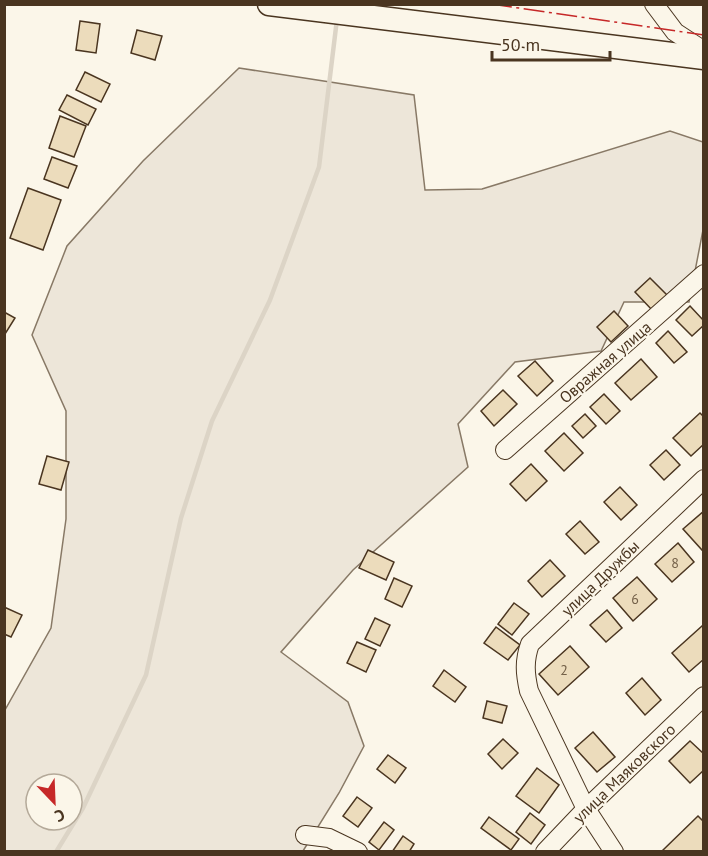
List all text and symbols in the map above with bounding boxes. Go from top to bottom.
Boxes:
scale bar [492,24,610,62]
text: 50 m [501,33,540,56]
street label: Овражная улица [555,317,655,407]
street label: улица Дружбы [557,536,643,620]
house number: 8 [671,554,679,572]
house number: 6 [631,590,639,608]
house number: 2 [560,661,568,679]
street label: улица Маяковского [569,719,679,827]
north arrow [24,772,84,832]
text: С [52,805,68,827]

